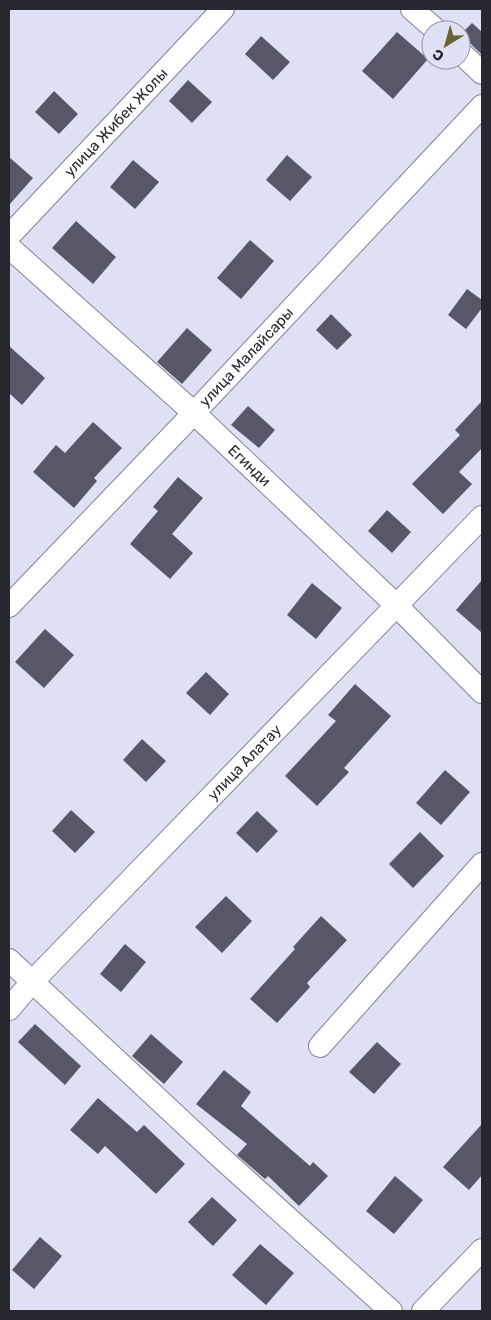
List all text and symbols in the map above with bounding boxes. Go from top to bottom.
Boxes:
north arrow [421,20,471,70]
text: С [429,45,448,65]
street label: улица Жибек Жолы [61,65,171,180]
street label: улица Малайсары [196,304,297,410]
street label: Егинди [224,441,274,490]
street label: улица Алатау [204,721,285,804]

